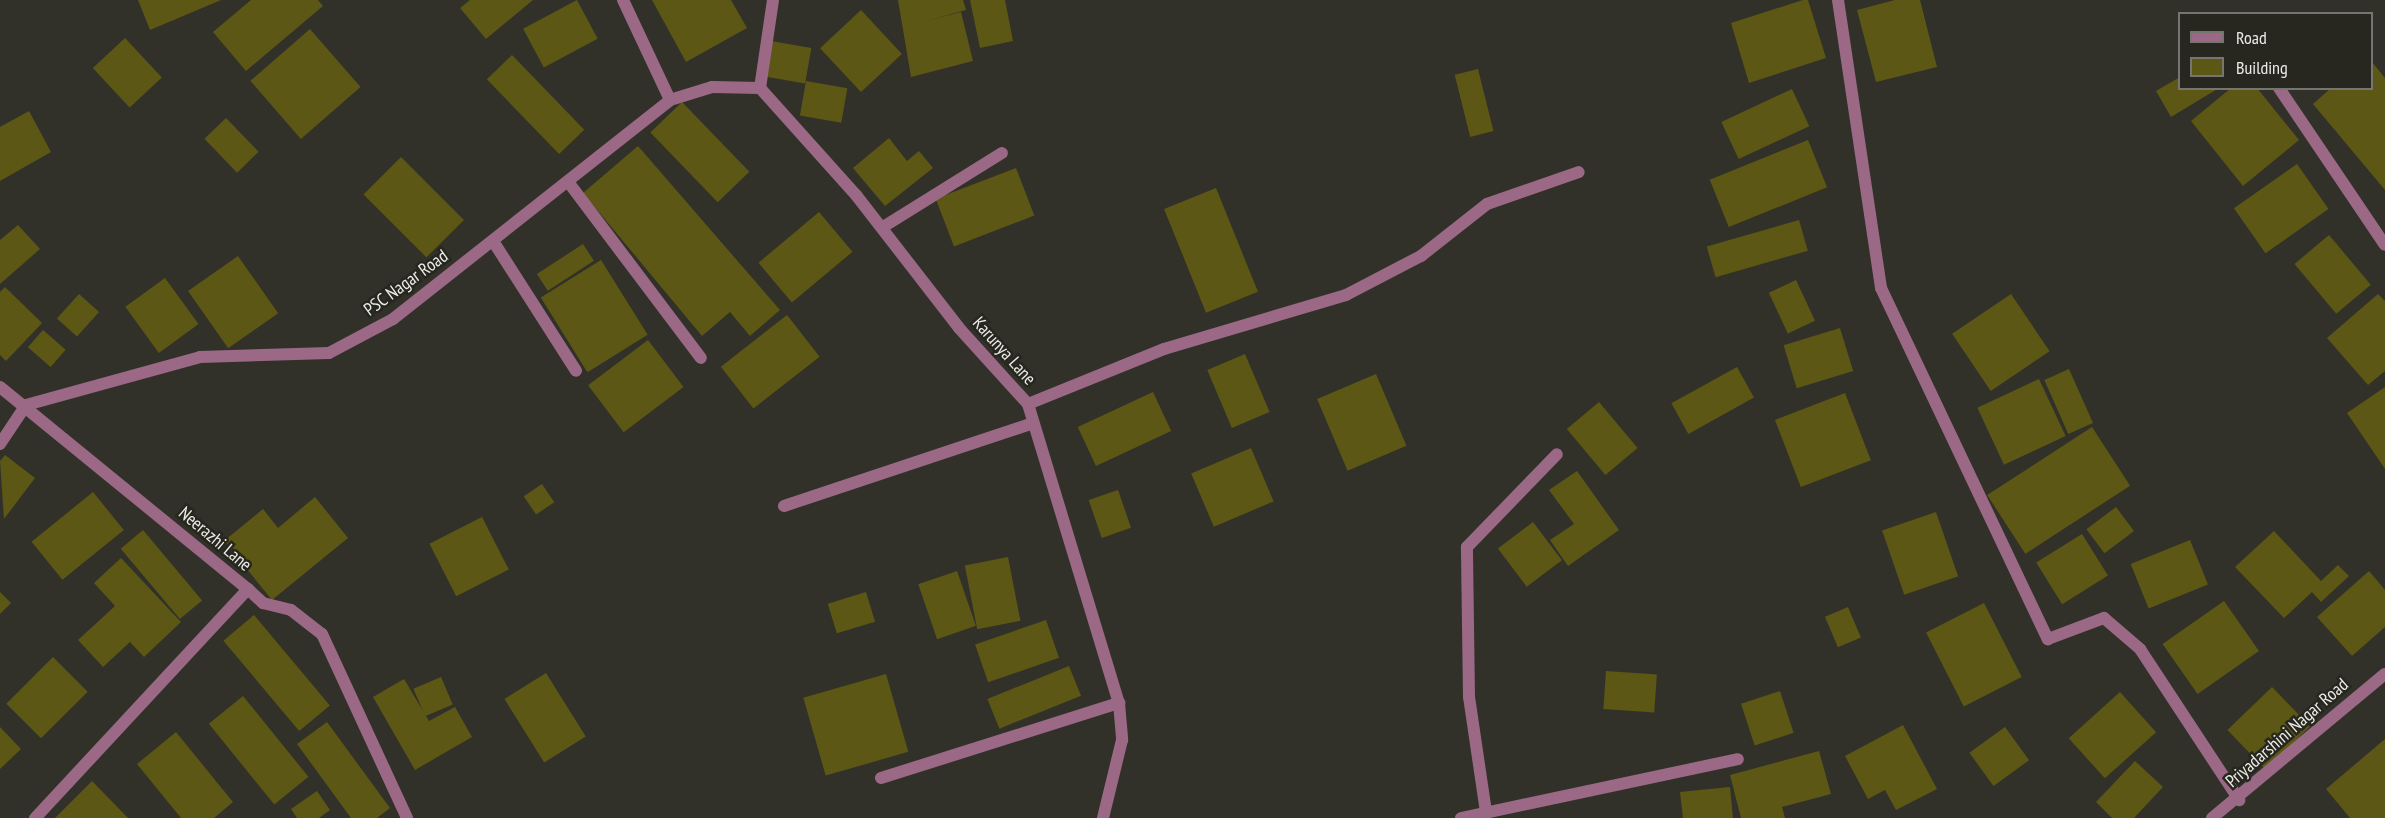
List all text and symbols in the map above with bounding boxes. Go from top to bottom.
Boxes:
legend [2178,12,2373,90]
text: Road [2236,26,2267,49]
text: Building [2236,56,2288,79]
street label: PSC Nagar Road [360,245,452,321]
street label: Karunya Lane [968,313,1040,389]
street label: Neerazhi Lane [174,502,256,576]
street label: Priyadarshini Nagar Road [2221,674,2353,792]

